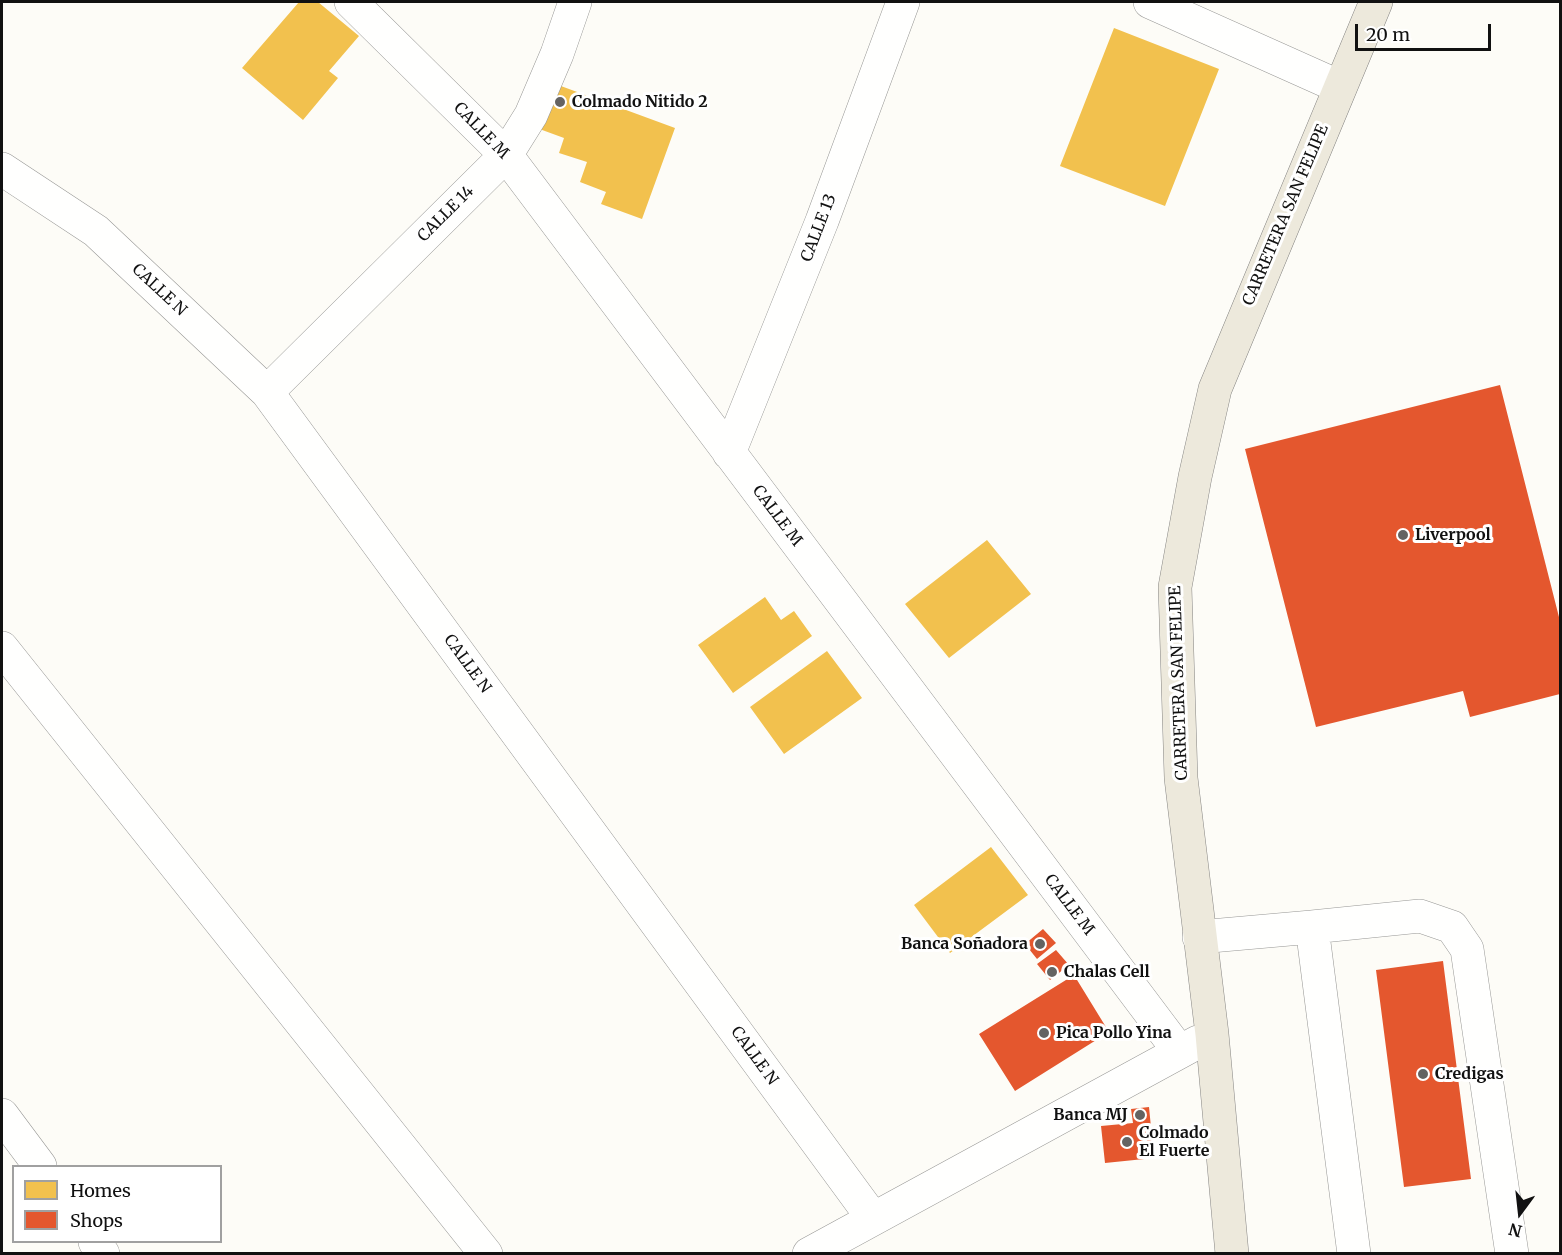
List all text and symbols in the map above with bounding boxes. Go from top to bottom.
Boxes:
scale bar [1358,12,1494,50]
text: 20 m [1366,23,1410,46]
place label: Colmado Nitido 2 [572,92,708,112]
marker: Colmado Nitido 2 [553,95,567,109]
street label: CALLE M [449,99,513,163]
street label: CARRETERA SAN FELIPE [1239,122,1333,308]
street label: CALLE 14 [414,182,478,246]
street label: CALLE 13 [797,191,841,265]
street label: CALLE N [128,260,190,320]
street label: CALLE M [748,482,806,550]
place label: Liverpool [1415,525,1491,545]
marker: Liverpool [1396,528,1410,542]
street label: CARRETERA SAN FELIPE [1166,585,1192,781]
street label: CALLE N [439,631,495,697]
street label: CALLE M [1040,871,1098,939]
place label: Banca Soñadora [901,934,1028,954]
marker: Banca Soñadora [1033,937,1047,951]
place label: Chalas Cell [1064,962,1150,982]
marker: Chalas Cell [1045,965,1059,979]
street label: CALLE N [726,1023,782,1089]
place label: Pica Pollo Yina [1056,1023,1172,1043]
marker: Pica Pollo Yina [1037,1026,1051,1040]
place label: Credigas [1435,1064,1504,1084]
marker: Credigas [1416,1067,1430,1081]
place label: Banca MJ [1053,1105,1128,1125]
marker: Banca MJ [1133,1108,1147,1122]
place label: Colmado El Fuerte [1139,1123,1209,1161]
marker: Colmado El Fuerte [1120,1135,1134,1149]
legend [12,1165,222,1243]
text: Homes [70,1179,131,1202]
north arrow [1490,1183,1550,1243]
text: Shops [70,1209,123,1232]
text: N [1507,1219,1524,1242]

